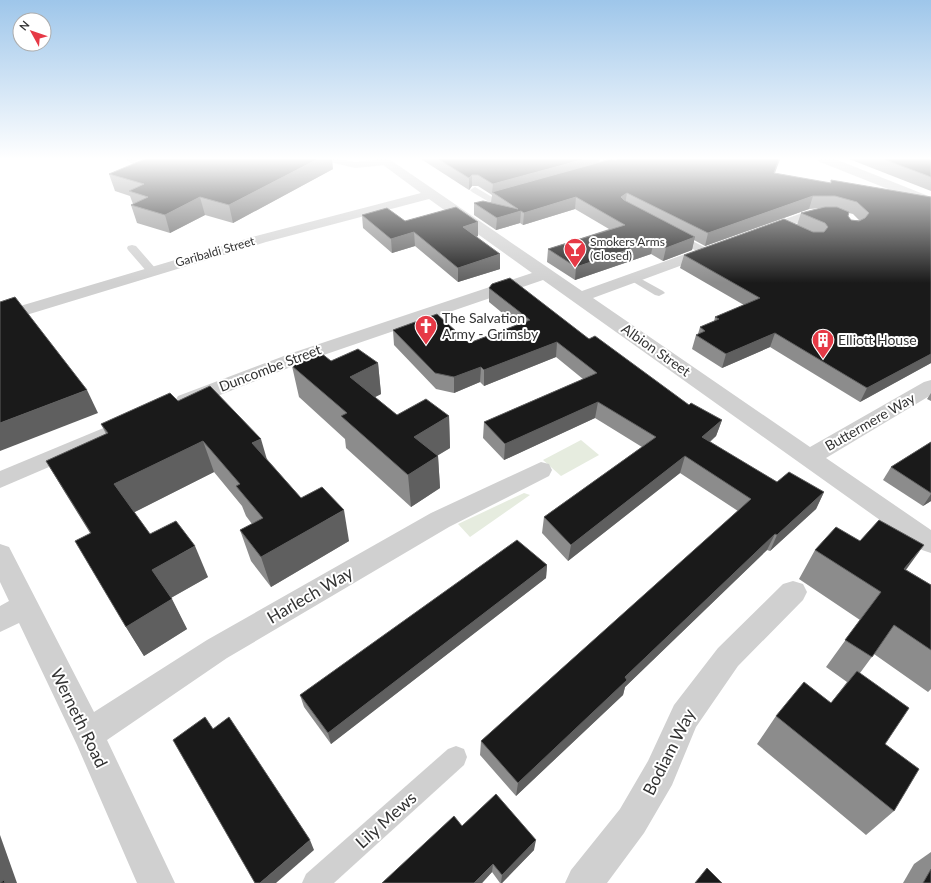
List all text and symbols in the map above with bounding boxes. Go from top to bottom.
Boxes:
north arrow [12,12,52,52]
text: N [16,18,32,33]
street label: Garibaldi Street [174,233,257,270]
place label: Smokers Arms (Closed) [590,234,665,263]
bar icon: Smokers Arms (Closed) [562,236,588,269]
place label: The Salvation Army - Grimsby [442,309,539,342]
church icon: The Salvation Army - Grimsby [413,313,439,346]
street label: Albion Street [619,320,694,380]
building icon: Elliott House [810,327,836,360]
place label: Elliott House [838,331,917,348]
street label: Duncombe Street [216,340,323,395]
street label: Buttermere Way [822,389,918,454]
street label: Harlech Way [263,561,357,628]
street label: Werneth Road [46,665,113,771]
street label: Bodiam Way [638,705,699,799]
street label: Lily Mews [351,787,420,852]

